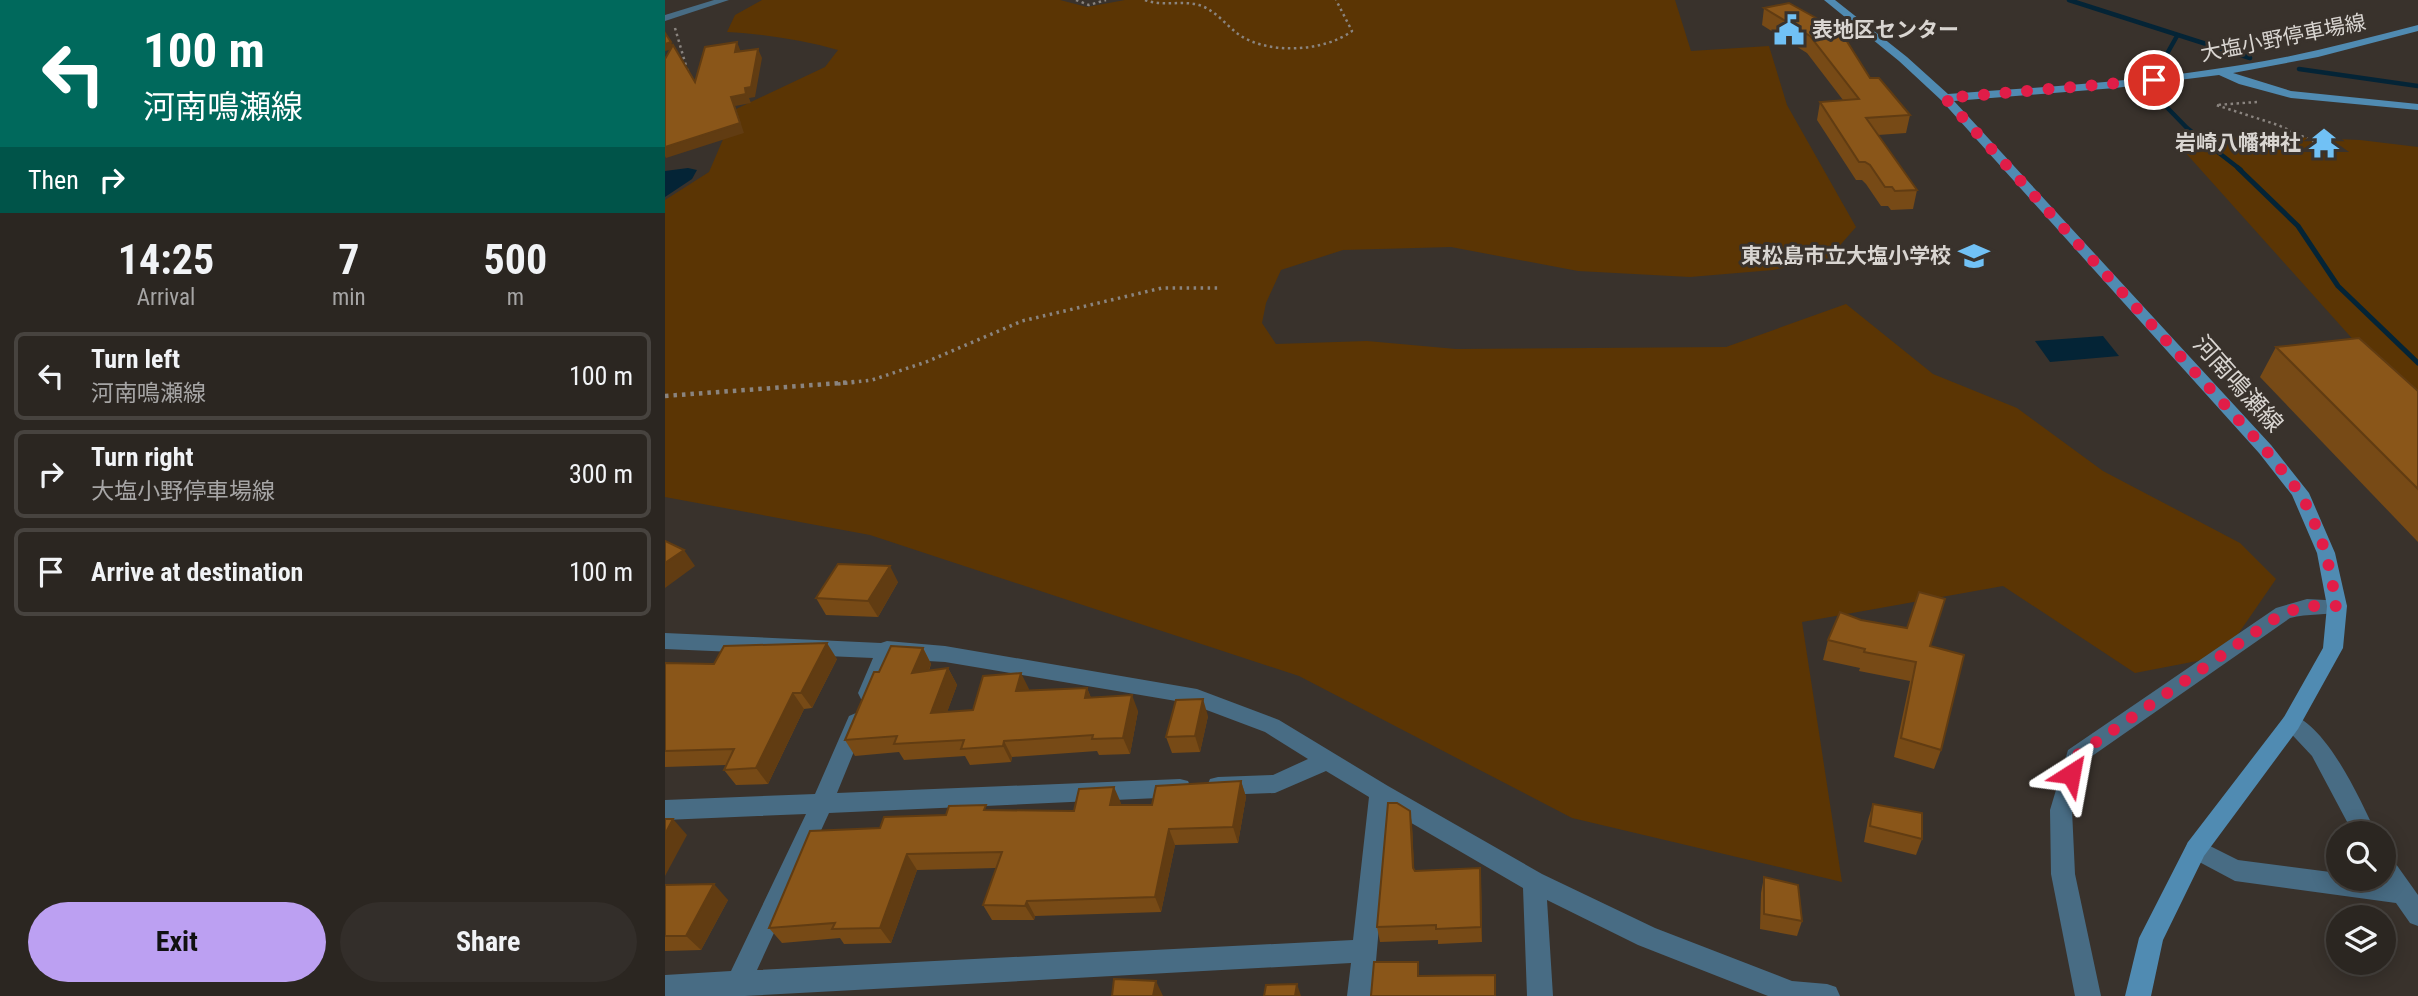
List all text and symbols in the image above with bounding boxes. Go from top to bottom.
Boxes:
street label: 大塩小野停車場線 [2198,10,2368,66]
public building icon: 表地区センター [1772,13,1806,47]
place label: 表地区センター [1812,18,1959,42]
text: 100 m [143,22,265,79]
icon: left [28,28,119,119]
pin [2124,50,2184,110]
icon: arrive [2135,61,2173,99]
text: 河南鳴瀬線 [143,88,303,126]
temple icon: 岩崎八幡神社 [2307,126,2341,160]
place label: 岩崎八幡神社 [2175,131,2301,155]
icon: right [93,161,131,199]
text: Then [28,165,79,195]
text: 14:25 [118,235,214,284]
text: 7 [338,235,359,284]
text: 500 [483,235,547,284]
school or university icon: 東松島市立大塩小学校 [1957,239,1991,273]
place label: 東松島市立大塩小学校 [1741,244,1951,268]
text: Arrival [137,284,195,311]
text: min [332,284,366,311]
text: m [507,284,524,311]
street label: 河南鳴瀬線 [2187,330,2289,438]
text: Turn left [91,344,180,374]
icon: left [32,357,70,395]
text: 100 m [569,361,633,391]
text: 河南鳴瀬線 [91,380,206,407]
text: Turn right [91,442,193,472]
icon: right [32,455,70,493]
text: 300 m [569,459,633,489]
text: 大塩小野停車場線 [91,478,275,505]
icon: arrive [32,553,70,591]
text: Arrive at destination [91,557,303,587]
text: 100 m [569,557,633,587]
position arrow [2034,737,2108,811]
map controls [2326,821,2396,975]
button: search [2326,821,2396,891]
button: Exit [28,902,326,982]
button: Share [340,902,637,982]
button: layers [2326,905,2396,975]

